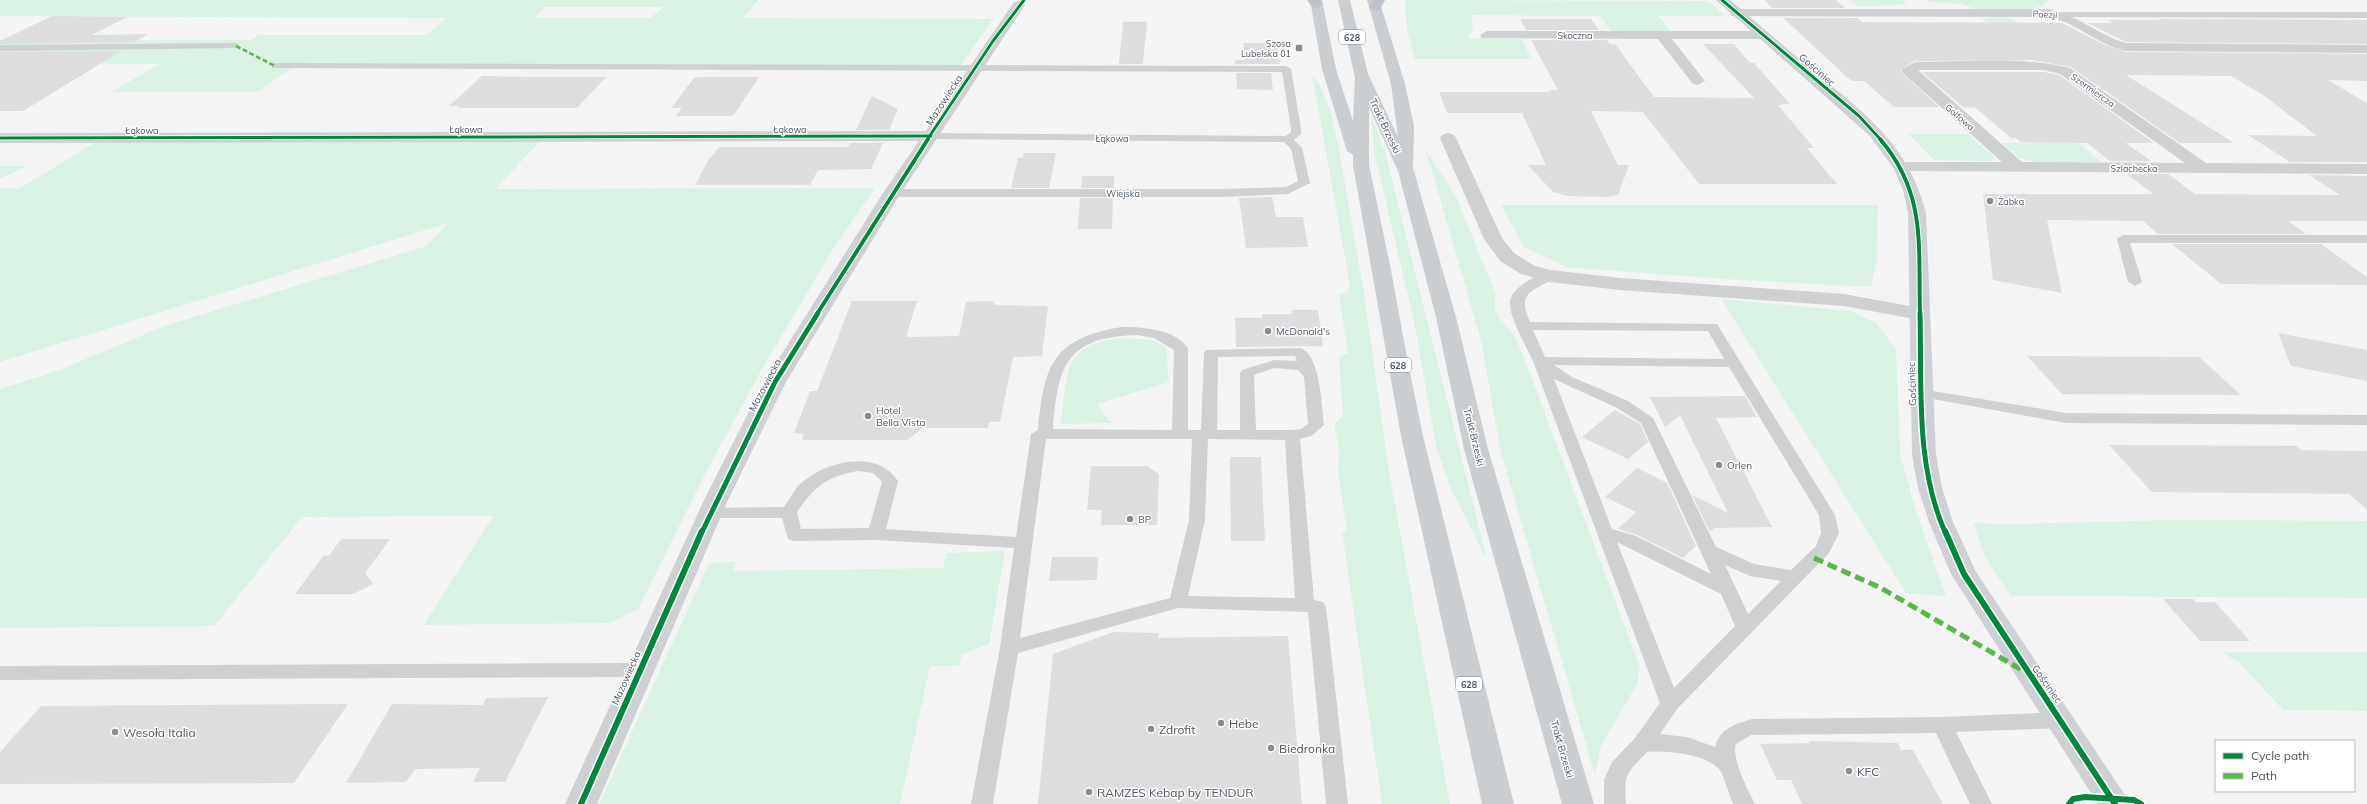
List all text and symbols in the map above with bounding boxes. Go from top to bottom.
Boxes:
street label: Poezji [2032,8,2058,20]
road number: 628 [1339,30,1365,44]
street label: Skoczna [1557,30,1593,41]
place label: Szosa Lubelska 01 [1241,38,1291,59]
marker: Szosa Lubelska 01 [1294,43,1304,53]
street label: Gościniec [1796,51,1838,89]
street label: Szermiercza [2069,71,2117,109]
street label: Mazowiecka [923,72,965,128]
street label: Trakt Brzeski [1367,96,1403,156]
street label: Golfowa [1943,101,1977,133]
street label: Łąkowa [448,124,483,135]
street label: Łąkowa [772,124,807,135]
street label: Łąkowa [124,125,159,136]
street label: Łąkowa [1094,133,1129,144]
street label: Szlachecka [2111,163,2157,174]
street label: Wiejska [1106,188,1140,199]
marker: Żabka [1985,196,1995,206]
place label: Żabka [1998,196,2024,207]
place label: McDonald's [1276,325,1330,338]
marker: McDonald's [1263,326,1273,336]
street label: Mazowiecka [746,356,784,414]
road number: 628 [1385,358,1411,372]
street label: Gościniec [1905,362,1919,406]
place label: Hotel Bella Vista [876,404,925,429]
street label: Trakt Brzeski [1460,407,1488,467]
marker: Hotel Bella Vista [863,411,873,421]
place label: Orlen [1727,459,1752,472]
marker: Orlen [1714,460,1724,470]
place label: BP [1138,513,1152,526]
marker: BP [1125,514,1135,524]
street label: Mazowiecka [608,649,644,707]
street label: Gościniec [2029,662,2065,706]
road number: 628 [1456,677,1482,691]
place label: Hebe [1229,716,1258,731]
marker: Hebe [1216,718,1226,728]
street label: Trakt Brzeski [1548,719,1576,779]
place label: Zdrofit [1159,722,1195,737]
marker: Zdrofit [1146,724,1156,734]
place label: Wesoła Italia [123,725,196,740]
marker: Wesoła Italia [110,727,120,737]
legend [2215,740,2355,792]
place label: Biedronka [1279,741,1335,756]
marker: Biedronka [1266,743,1276,753]
text: Cycle path [2251,748,2309,763]
place label: KFC [1857,764,1879,779]
marker: KFC [1844,766,1854,776]
text: Path [2251,768,2277,783]
place label: RAMZES Kebap by TENDUR [1097,785,1254,800]
marker: RAMZES Kebap by TENDUR [1084,787,1094,797]

